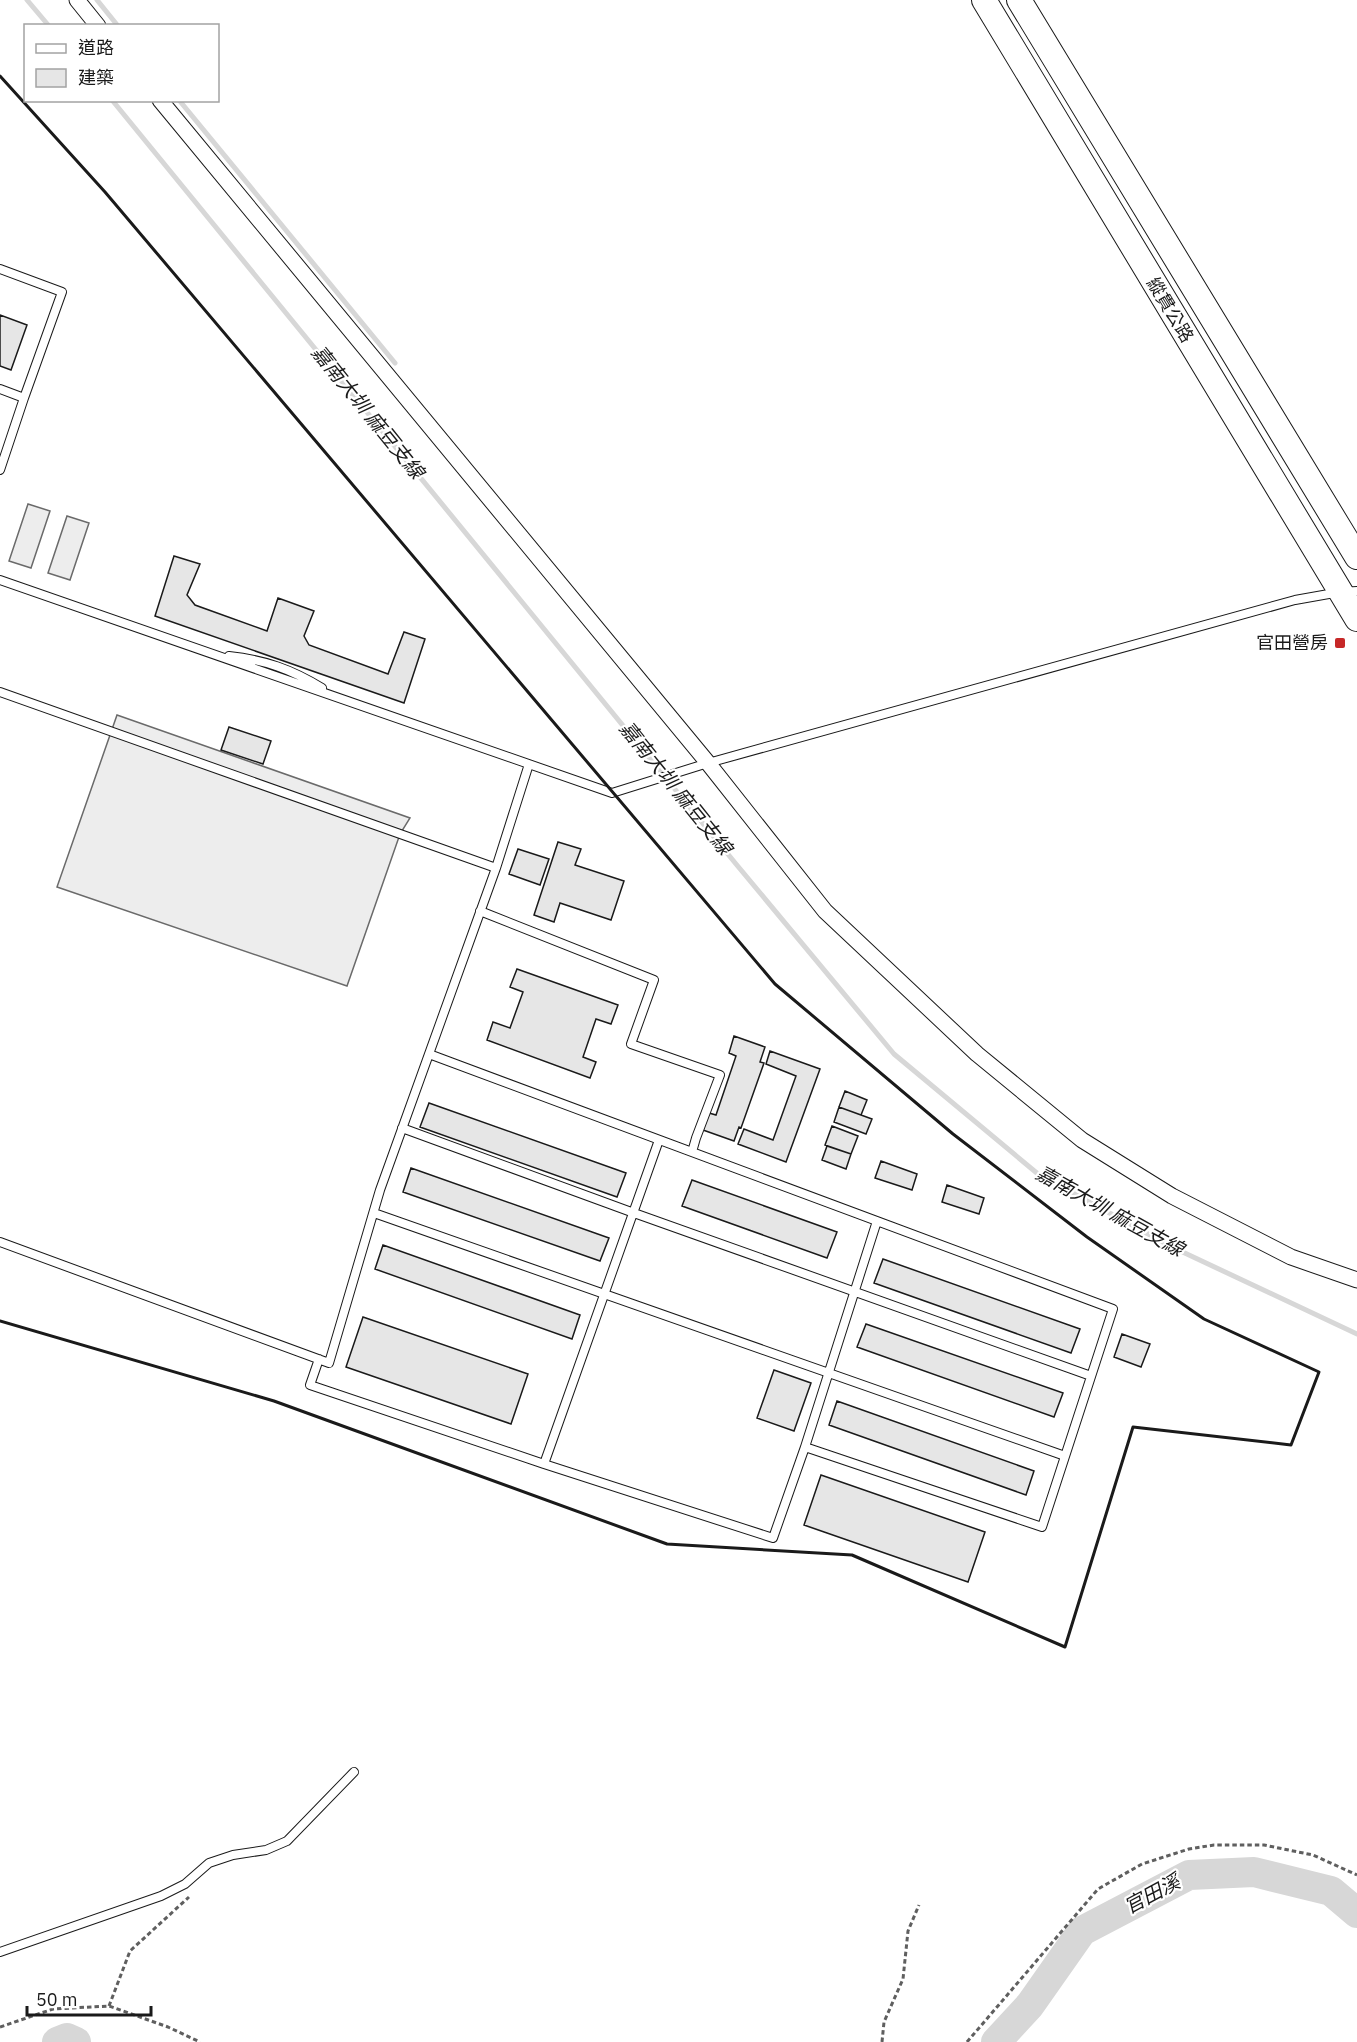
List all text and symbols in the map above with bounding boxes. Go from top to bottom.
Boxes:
legend [24,24,219,102]
text: 道路 [78,36,114,59]
text: 建築 [78,66,114,89]
street label: 縱貫公路 [1142,273,1199,347]
water label: 嘉南大圳 麻豆支線 [306,339,432,486]
place label: 官田營房 [1256,631,1328,654]
marker: 官田營房 [1333,636,1347,650]
water label: 嘉南大圳 麻豆支線 [614,715,740,862]
water label: 嘉南大圳 麻豆支線 [1032,1159,1191,1263]
water label: 官田溪 [1119,1866,1187,1920]
scale bar [27,1979,152,2017]
text: 50 m [36,1988,78,2011]

